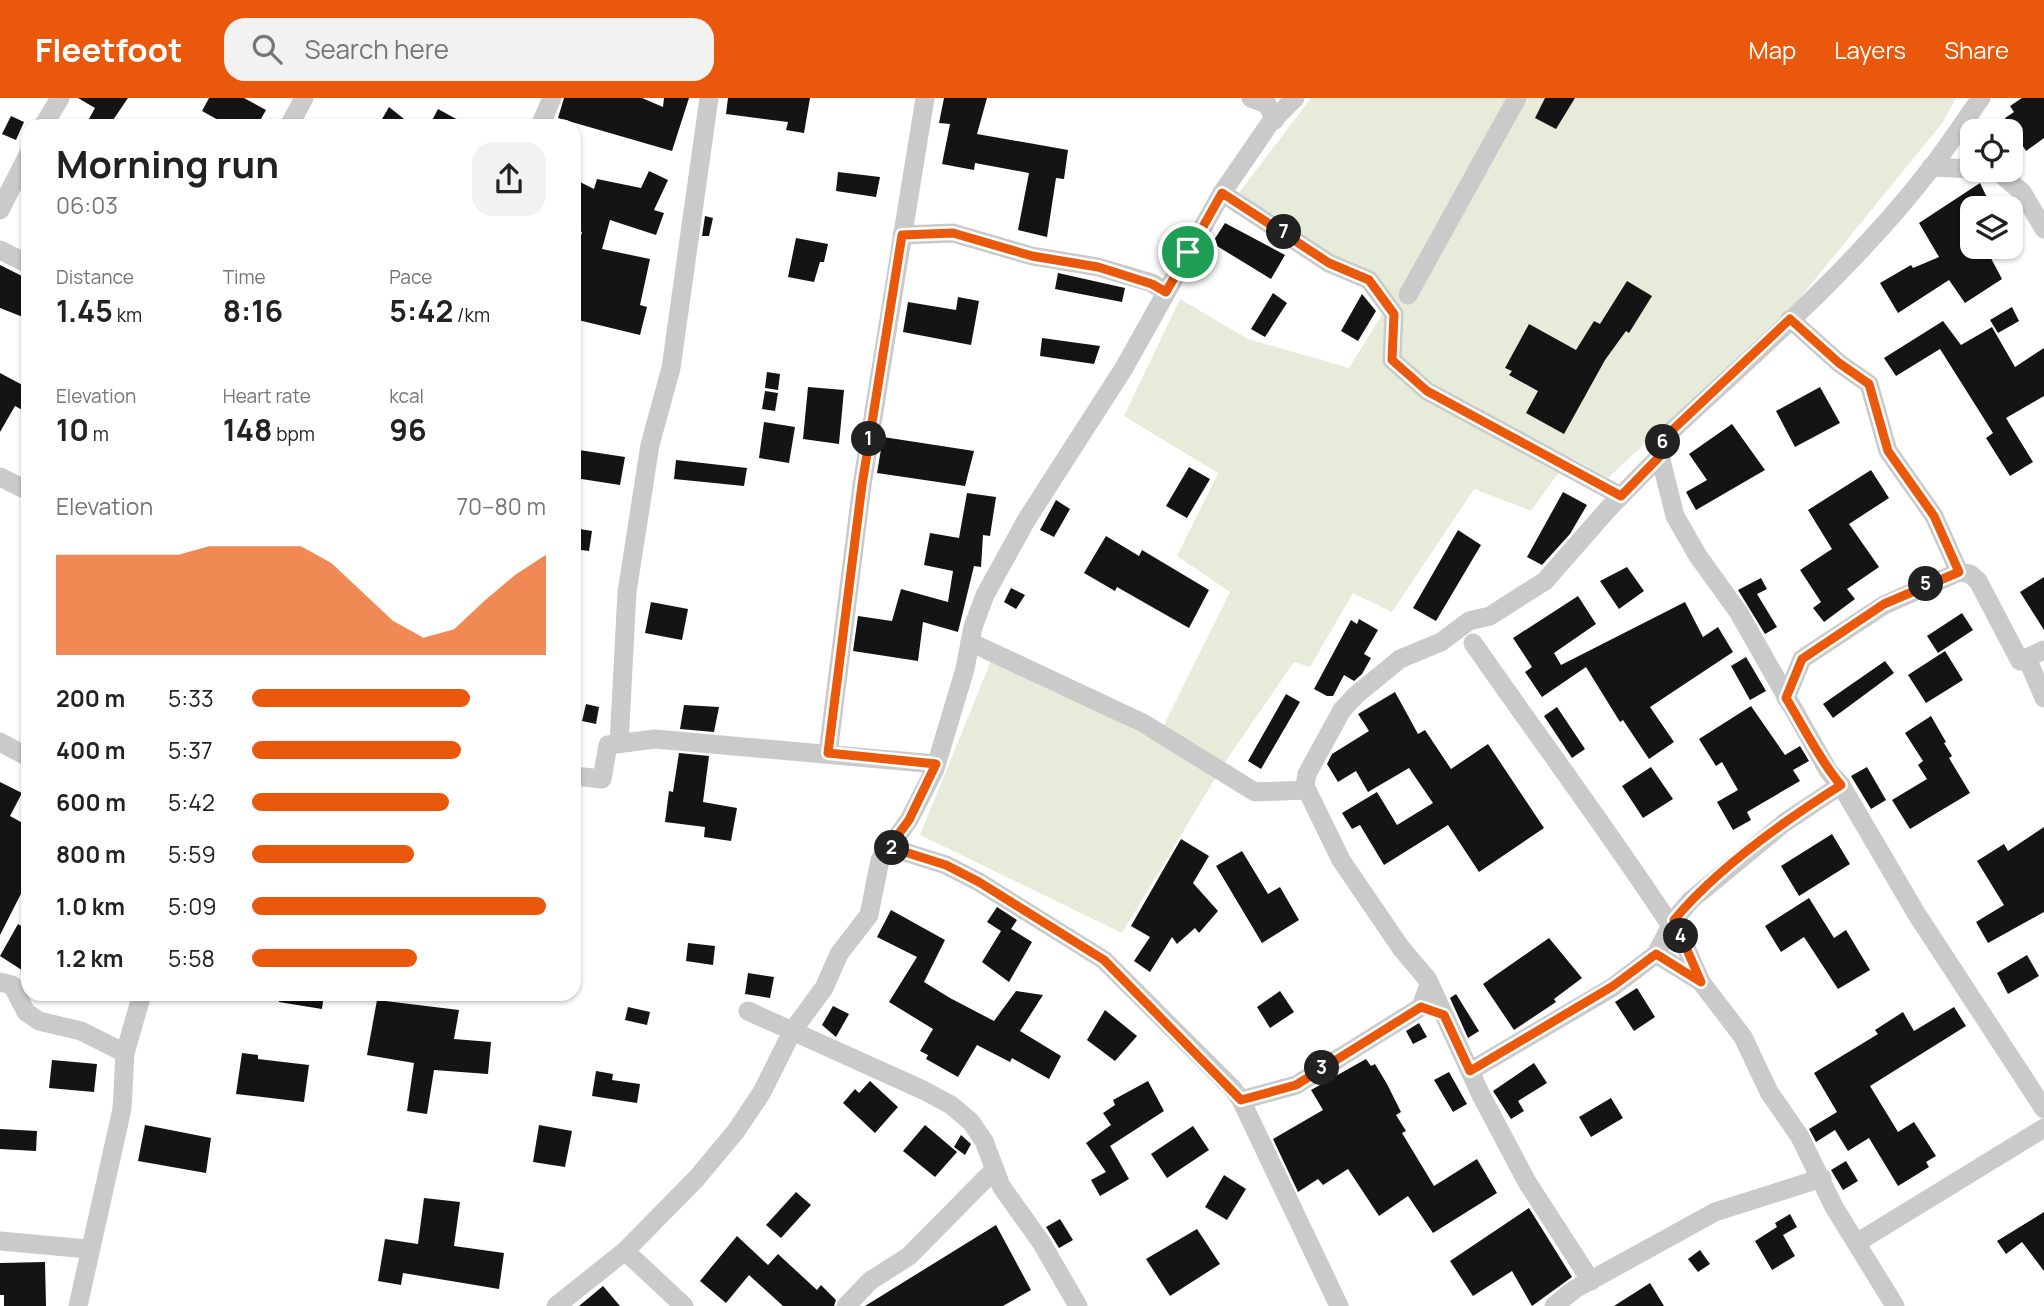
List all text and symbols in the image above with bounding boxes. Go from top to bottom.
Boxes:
search box [224,18,714,81]
text: Fleetfoot [35,27,182,72]
icon: search [248,30,286,68]
text: Search here [304,31,449,67]
text: Map [1749,33,1796,66]
text: Layers [1834,33,1906,66]
text: Share [1944,33,2009,66]
map controls [1960,119,2023,259]
button: locate [1960,119,2023,182]
text: Morning run [56,137,279,189]
button: share [472,142,546,216]
text: 06:03 [56,189,118,221]
button: layers [1960,196,2023,259]
pin: 7 [1266,214,1302,250]
text: 7 [1278,218,1289,244]
pin [1158,222,1218,282]
icon: arrive [1169,233,1207,271]
text: Distance [56,264,134,290]
text: Time [223,264,266,290]
text: Pace [389,264,432,290]
text: 1.45 [56,290,113,331]
text: 8:16 [223,290,283,331]
text: 5:42 [389,290,453,331]
text: km [113,302,142,328]
text: /km [453,302,490,328]
text: Elevation [56,383,136,409]
text: Heart rate [223,383,311,409]
text: kcal [389,383,424,409]
text: 10 [56,409,89,450]
text: 148 [223,409,272,450]
text: 96 [389,409,427,450]
text: m [89,421,109,447]
text: bpm [272,421,315,447]
pin: 1 [852,422,886,456]
pin: 6 [1646,424,1680,460]
text: 1 [864,425,873,451]
text: 6 [1657,428,1668,454]
text: Elevation [56,490,153,522]
text: 70–80 m [457,490,546,522]
pin: 5 [1909,566,1944,602]
text: 5 [1920,570,1931,596]
text: 200 m [56,682,125,714]
text: 5:33 [168,682,214,714]
text: 400 m [56,734,126,766]
text: 5:37 [168,734,212,766]
text: 600 m [56,786,126,818]
text: 5:42 [168,786,215,818]
pin: 2 [874,830,910,866]
text: 2 [886,834,897,860]
text: 800 m [56,838,126,870]
text: 5:59 [168,838,216,870]
text: 1.0 km [56,890,125,922]
text: 5:09 [168,890,216,922]
pin: 4 [1664,918,1698,954]
text: 4 [1675,922,1686,948]
text: 1.2 km [56,942,123,974]
text: 5:58 [168,942,215,974]
pin: 3 [1304,1051,1340,1086]
text: 3 [1316,1054,1327,1080]

